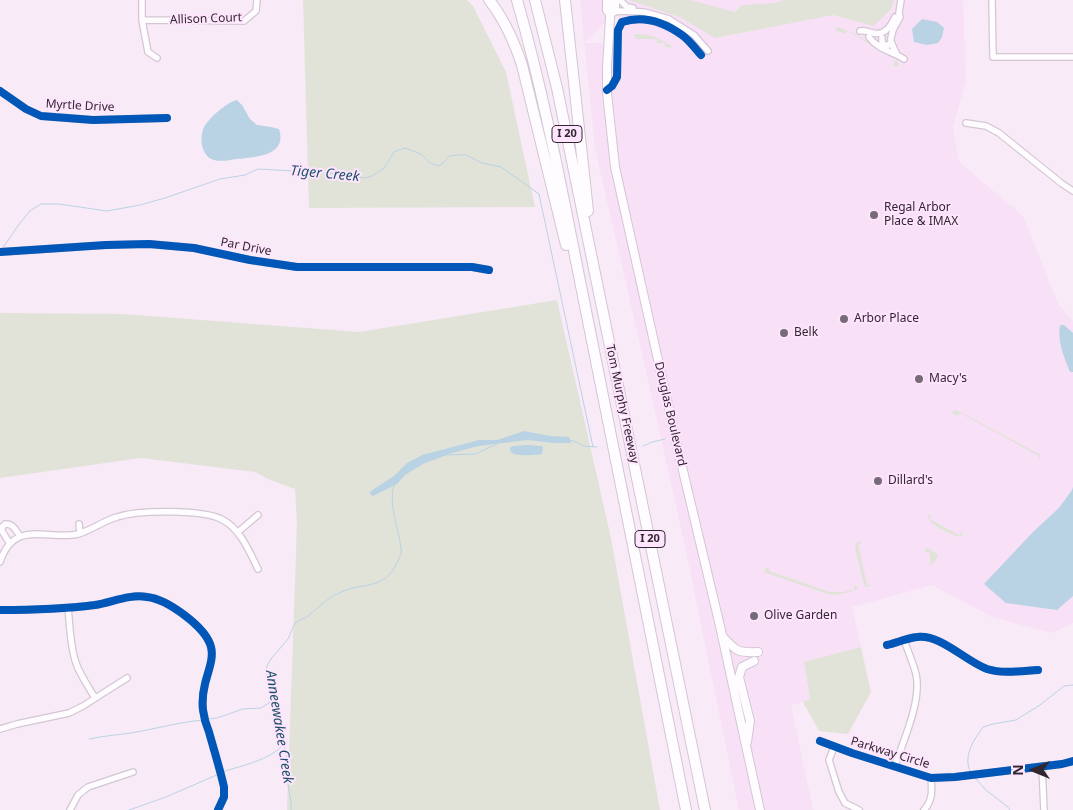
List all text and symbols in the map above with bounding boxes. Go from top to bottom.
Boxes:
street label: Allison Court [170,11,242,27]
street label: Myrtle Drive [45,97,115,115]
road number: I 20 [552,126,582,142]
water label: Tiger Creek [290,163,360,185]
place label: Regal Arbor Place & IMAX [884,201,958,229]
marker: Regal Arbor Place & IMAX [868,209,880,221]
street label: Par Drive [219,235,273,259]
place label: Arbor Place [854,312,919,326]
marker: Arbor Place [838,313,850,325]
place label: Belk [794,326,818,340]
marker: Belk [778,327,790,339]
street label: Tom Murphy Freeway [602,343,642,465]
street label: Douglas Boulevard [651,360,689,468]
place label: Macy's [929,372,967,386]
marker: Macy's [913,373,925,385]
place label: Dillard's [888,474,933,488]
marker: Dillard's [872,475,884,487]
road number: I 20 [635,530,665,548]
place label: Olive Garden [764,609,837,623]
marker: Olive Garden [748,610,760,622]
water label: Anneewakee Creek [262,669,296,785]
street label: Parkway Circle [849,734,931,772]
north arrow [1008,745,1058,795]
text: N [1008,764,1027,776]

